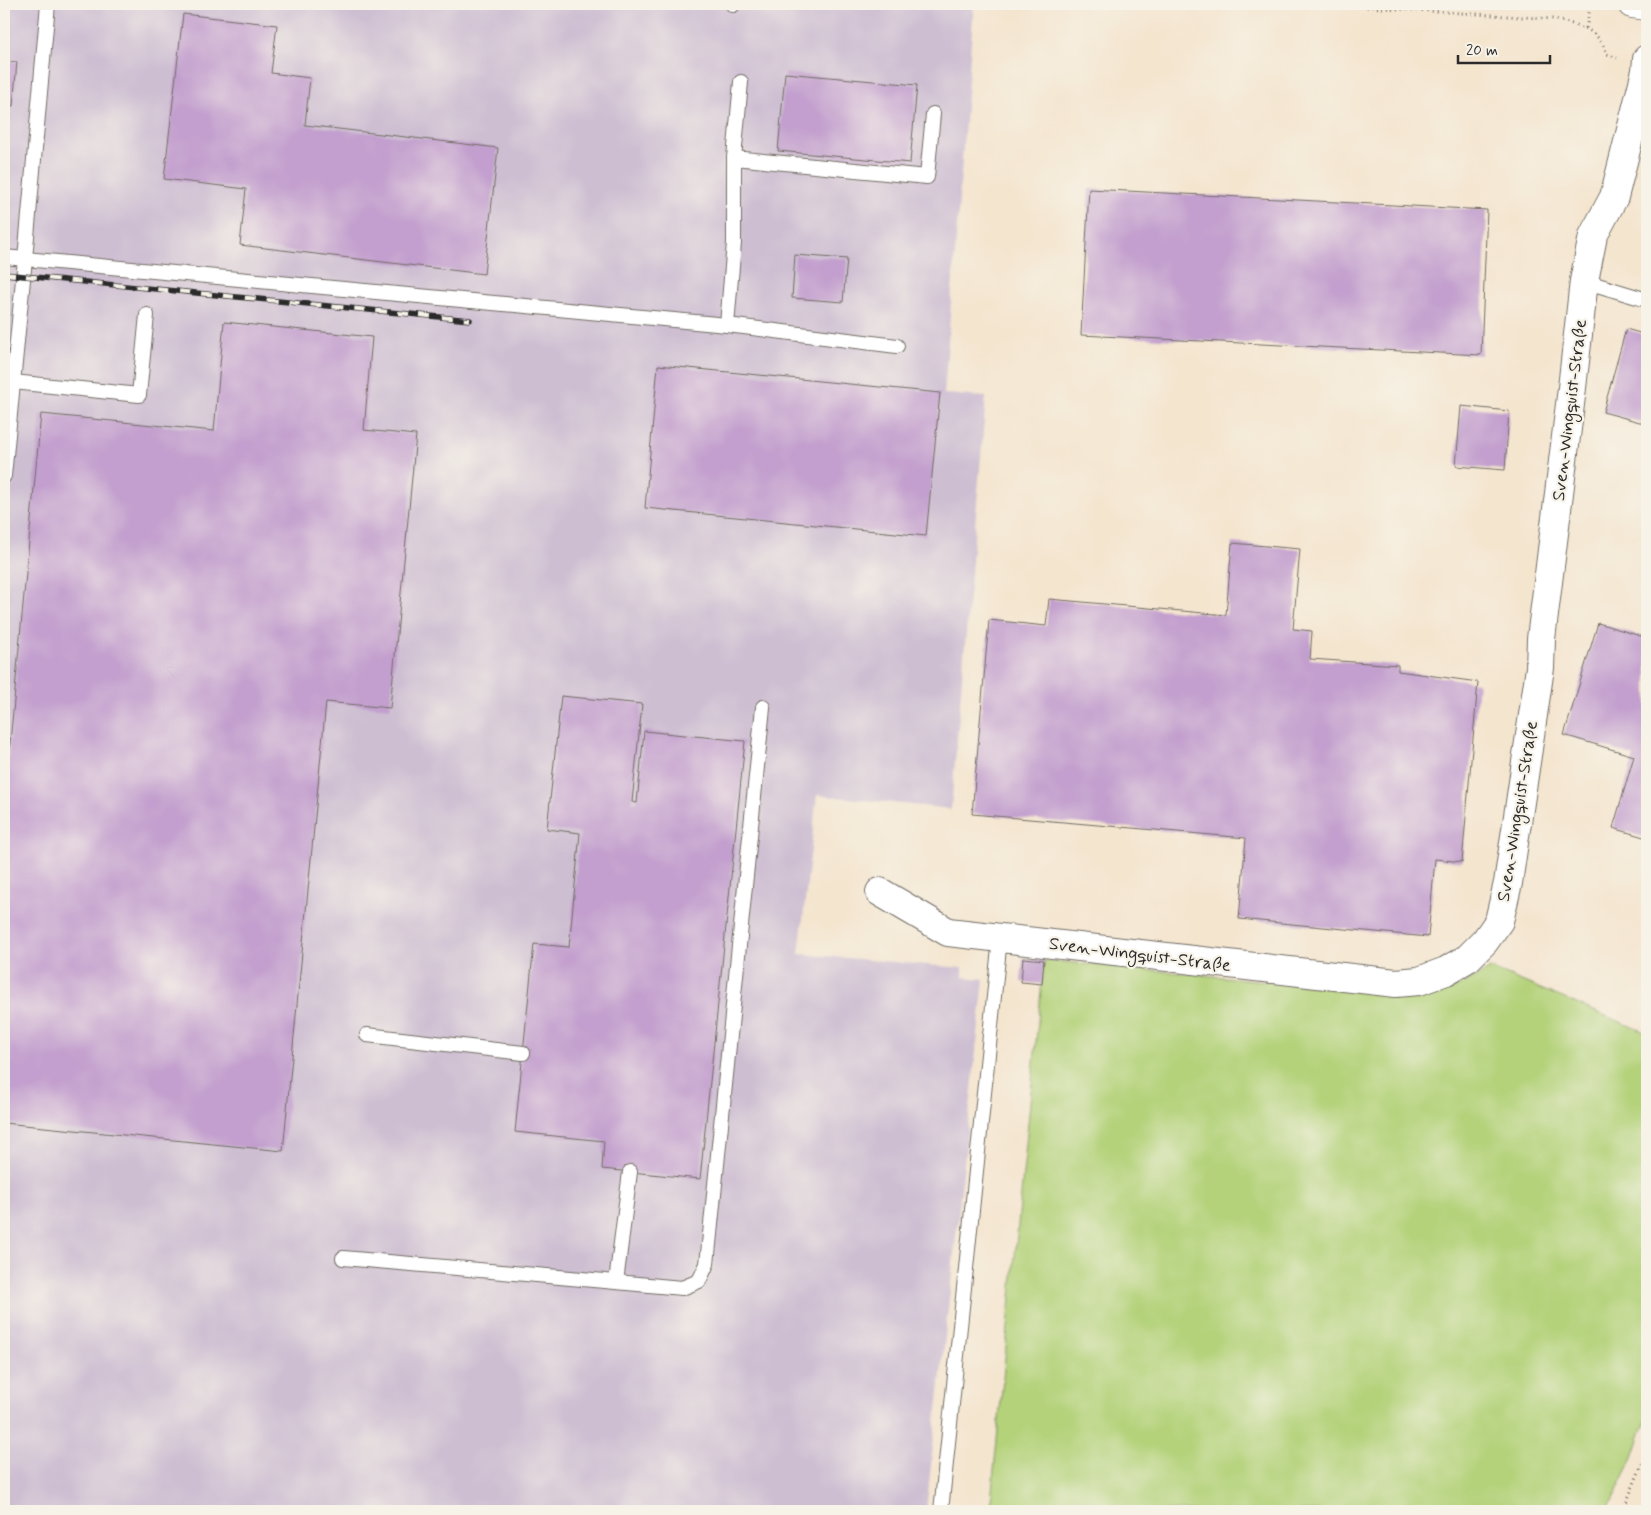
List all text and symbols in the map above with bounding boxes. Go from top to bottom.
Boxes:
scale bar [1458,32,1551,64]
text: 20 m [1466,41,1498,61]
street label: Sven-Wingquist-Straße [1547,318,1594,502]
street label: Sven-Wingquist-Straße [1492,719,1545,903]
street label: Sven-Wingquist-Straße [1048,932,1232,979]

